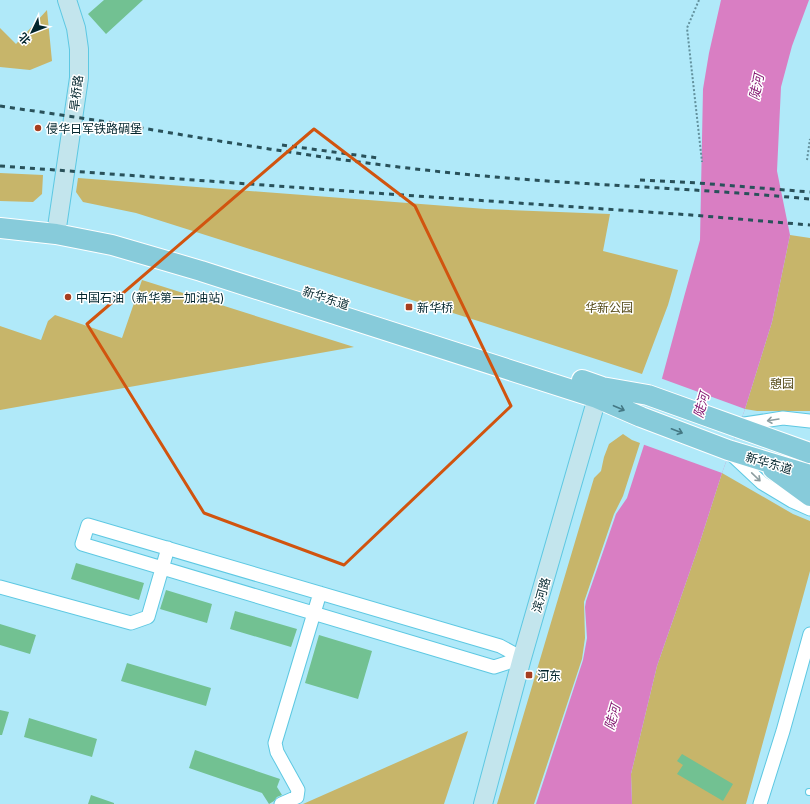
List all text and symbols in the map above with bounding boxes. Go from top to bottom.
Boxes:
north arrow [12,12,52,52]
text: 北 [16,30,34,48]
water label: 陡河 [745,70,767,101]
street label: 旱桥路 [66,74,86,112]
place label: 侵华日军铁路碉堡 [46,121,142,136]
marker: 侵华日军铁路碉堡 [33,123,43,133]
street label: 新华东道 [301,283,351,313]
place label: 中国石油（新华第一加油站) [76,290,224,305]
marker: 中国石油（新华第一加油站) [63,292,73,302]
place label: 新华桥 [417,300,453,315]
park label: 华新公园 [585,300,633,315]
marker: 新华桥 [404,302,414,312]
park label: 憩园 [770,376,794,391]
water label: 陡河 [690,387,713,420]
one-way arrow [612,404,624,412]
one-way arrow [767,416,780,424]
one-way arrow [671,427,683,435]
street label: 新华东道 [744,449,794,477]
one-way arrow [751,473,761,482]
street label: 滨河路 [529,576,553,614]
place label: 河东 [537,668,561,683]
marker: 河东 [524,670,534,680]
water label: 陡河 [601,699,624,732]

